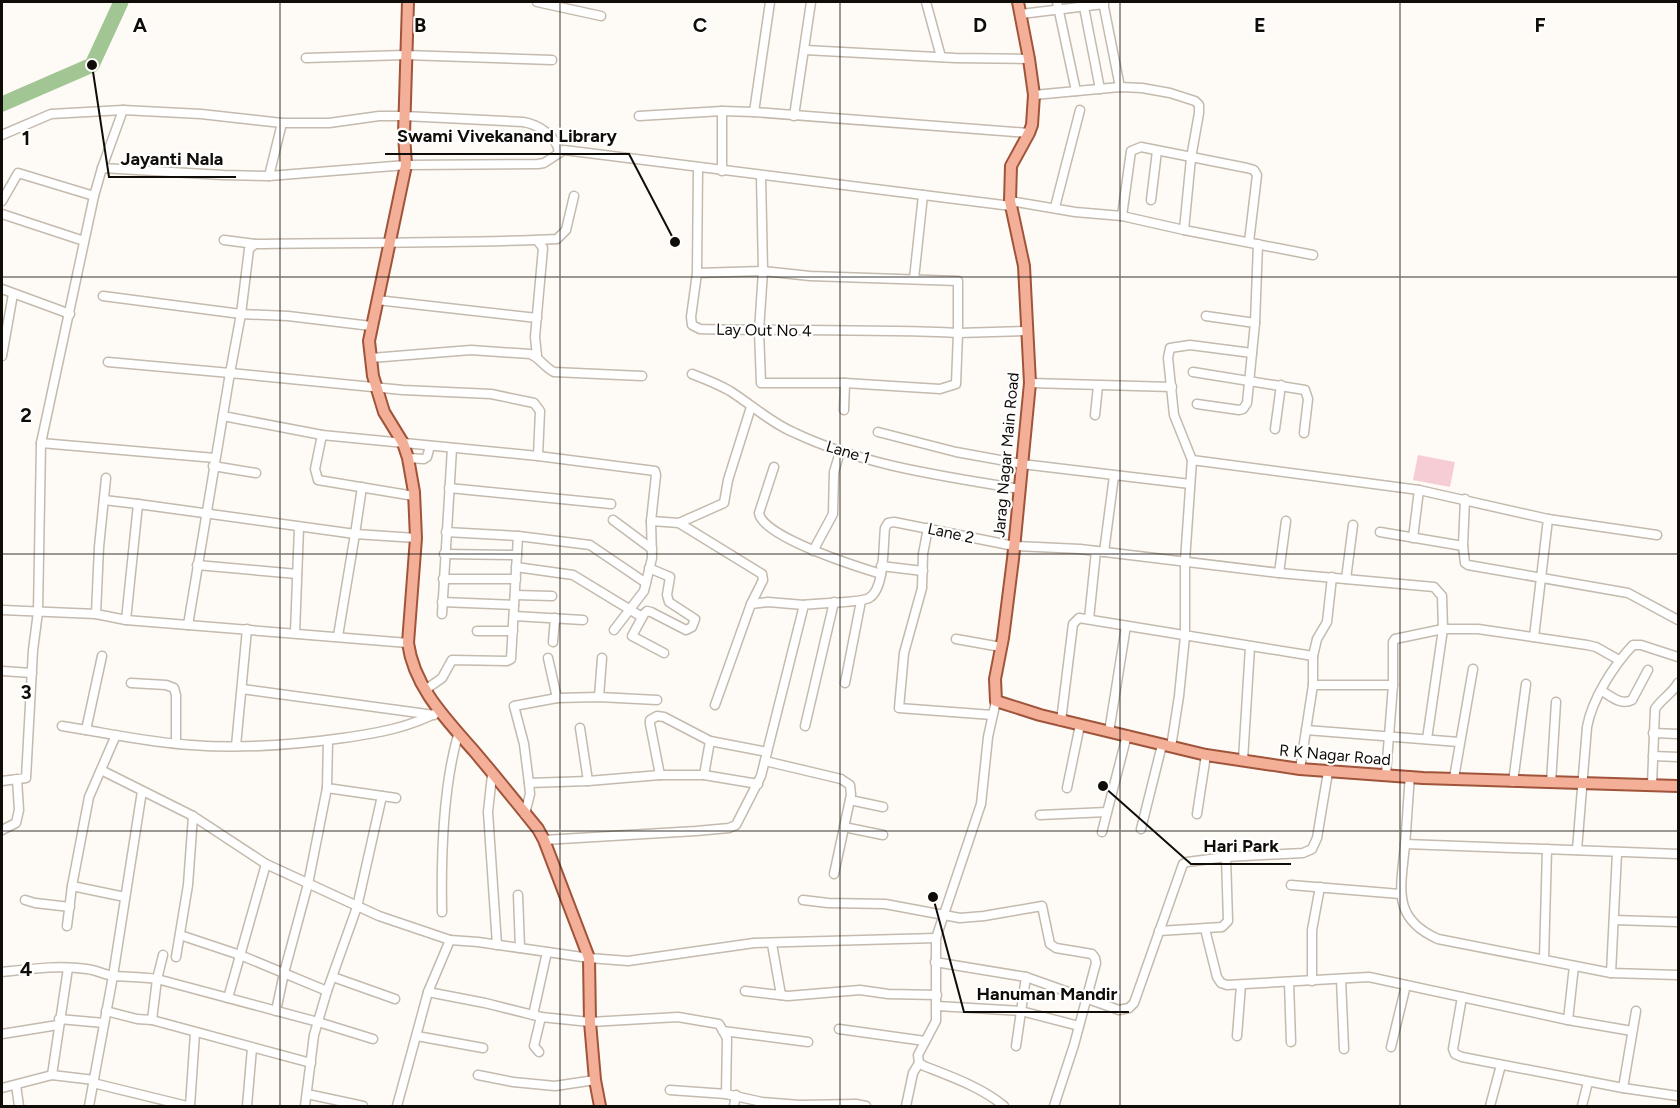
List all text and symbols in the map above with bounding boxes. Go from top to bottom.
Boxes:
text: A [133,13,148,37]
text: B [414,13,426,37]
text: C [693,13,707,37]
text: D [973,13,987,37]
text: E [1254,13,1266,37]
text: F [1534,13,1546,37]
callout: Swami Vivekanand Library [385,118,629,154]
text: Swami Vivekanand Library [397,125,618,147]
text: 1 [22,126,30,150]
callout: Jayanti Nala [109,141,236,177]
text: Jayanti Nala [121,148,223,170]
street label: Lay Out No 4 [716,320,812,340]
street label: Jarag Nagar Main Road [989,372,1023,538]
text: 2 [20,403,32,427]
street label: Lane 1 [824,436,872,468]
street label: Lane 2 [926,519,976,547]
text: 3 [20,680,32,704]
street label: R K Nagar Road [1278,741,1392,769]
callout: Hari Park [1191,828,1291,864]
text: Hari Park [1203,835,1279,857]
text: 4 [20,957,33,981]
callout: Hanuman Mandir [964,976,1129,1012]
text: Hanuman Mandir [977,983,1118,1005]

